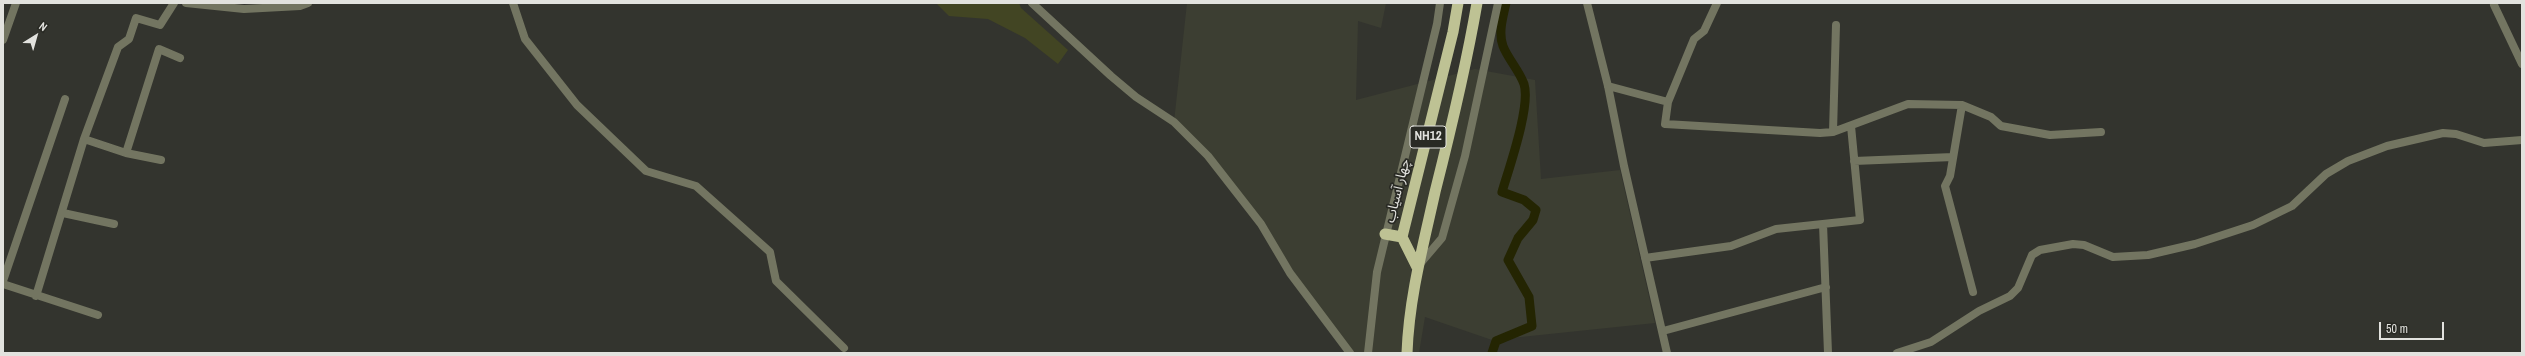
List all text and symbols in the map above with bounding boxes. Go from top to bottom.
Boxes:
north arrow [16,16,56,56]
text: N [36,19,50,34]
road number: NH12 [1410,126,1446,148]
street label: چهار آسیاب [1382,157,1414,225]
scale bar [2381,314,2446,340]
text: 50 m [2386,321,2408,337]

